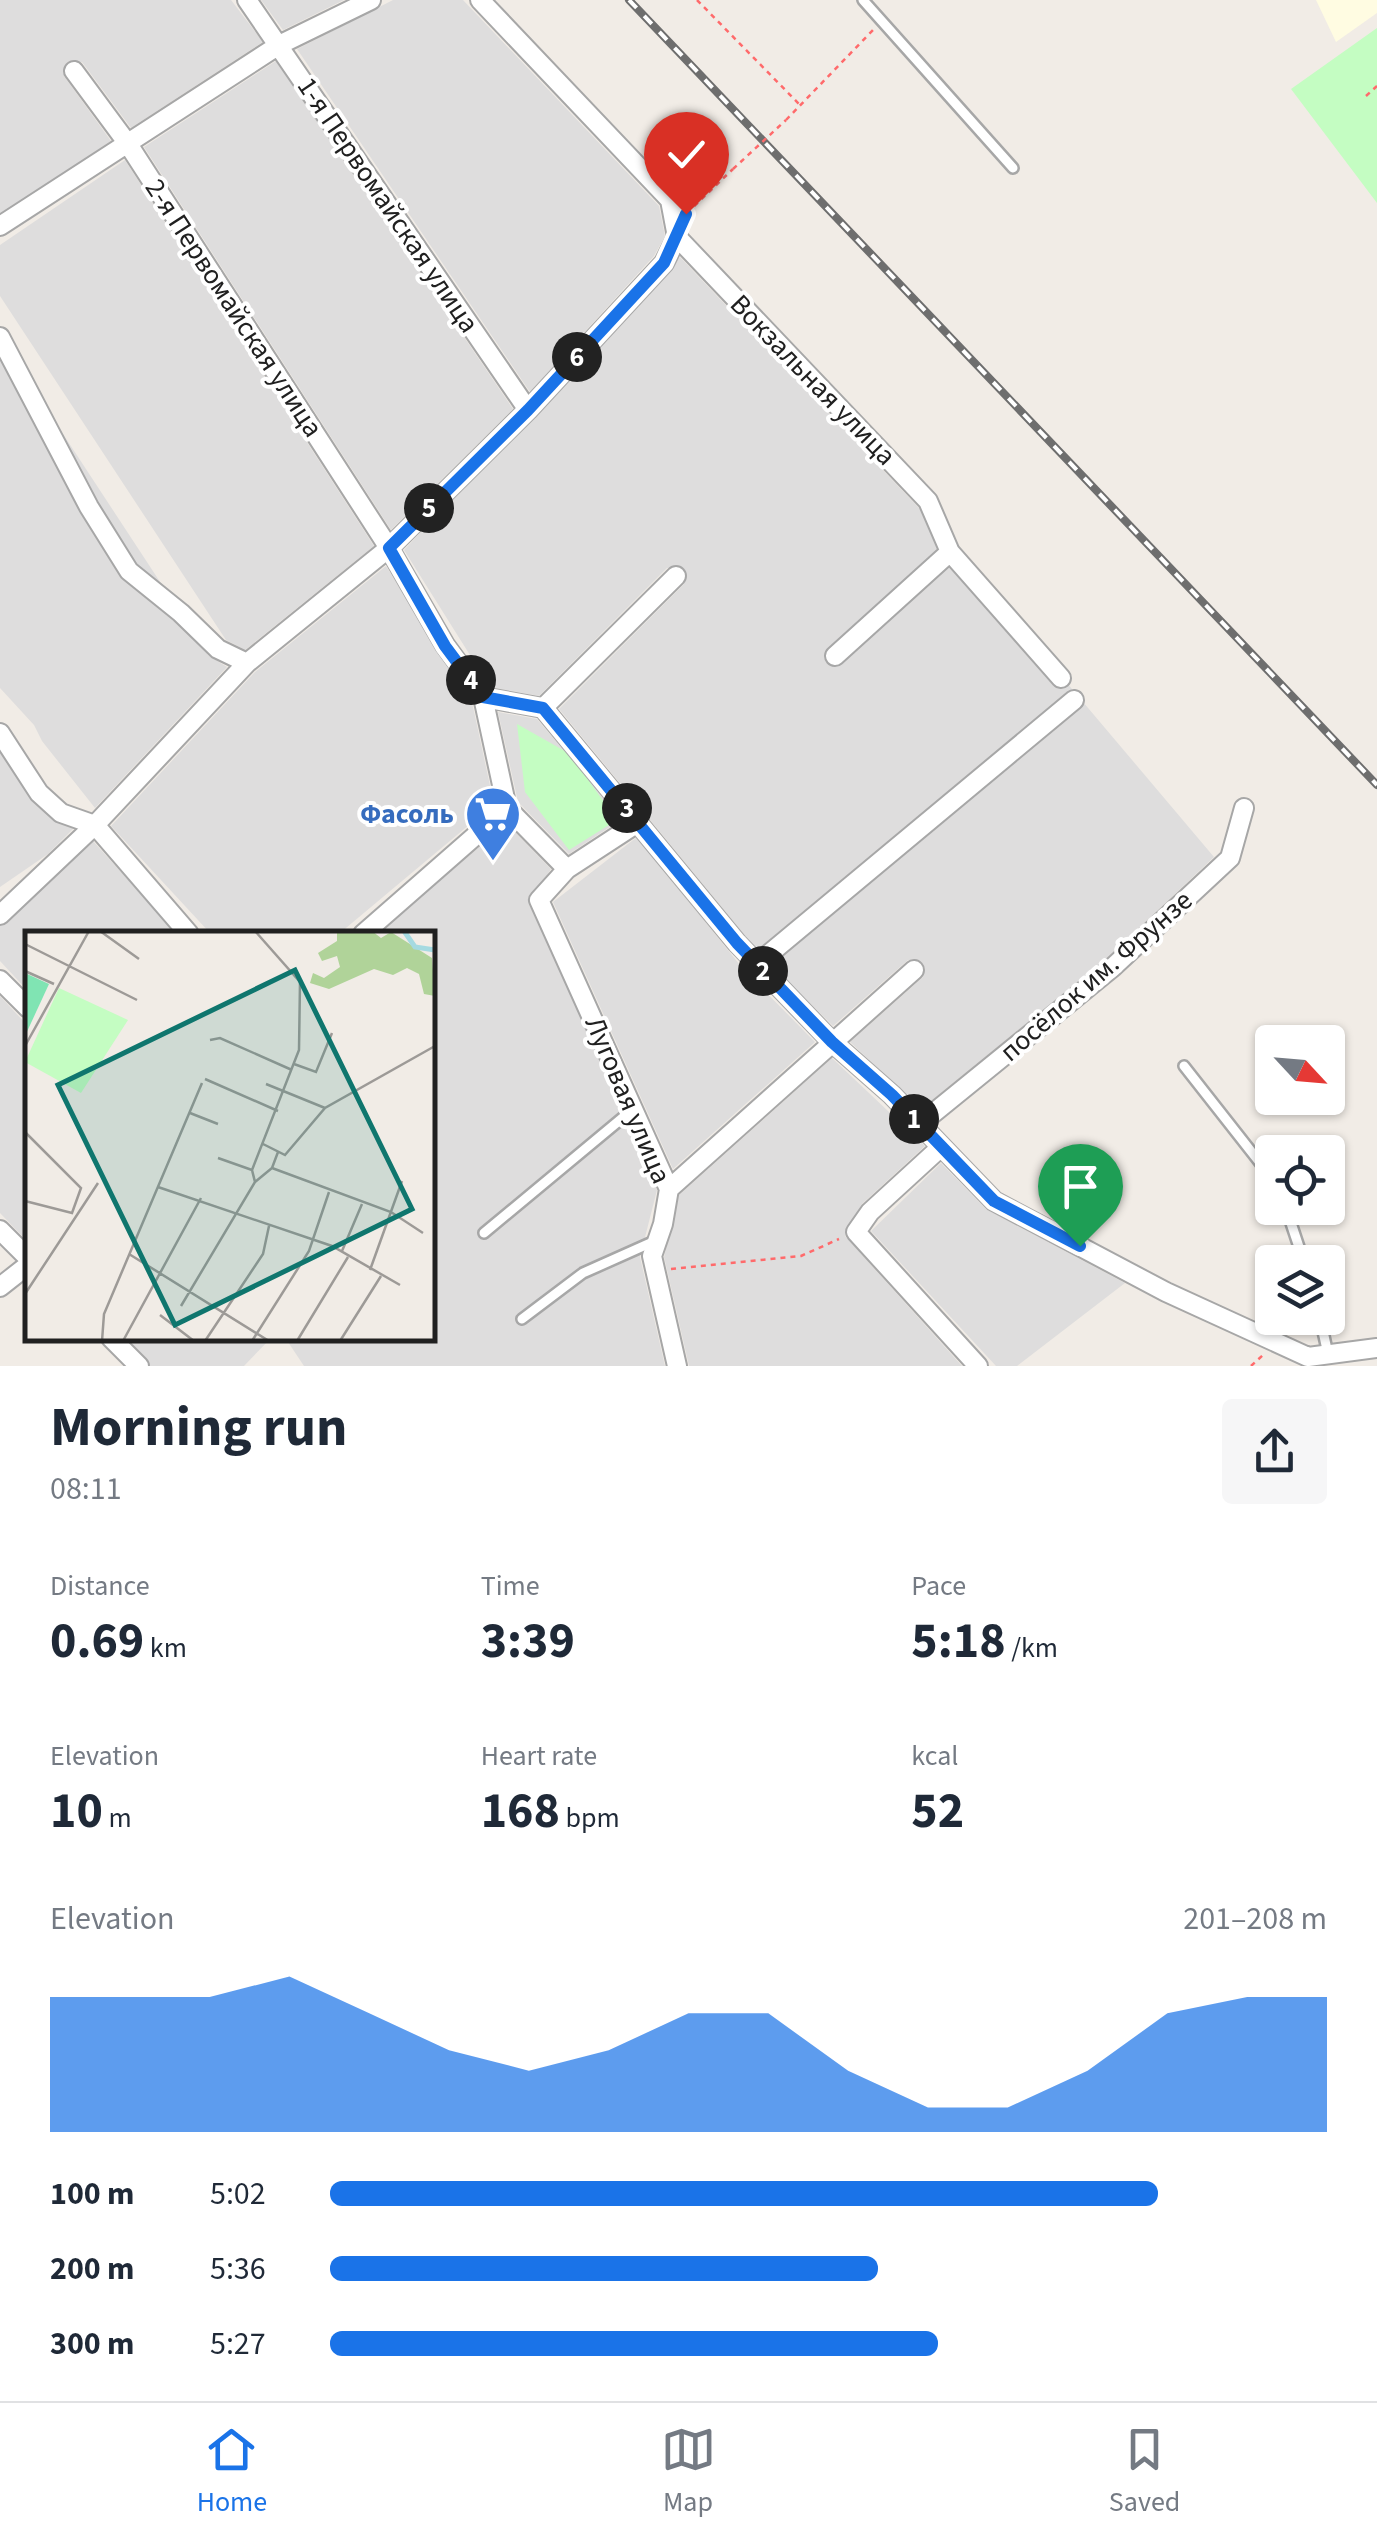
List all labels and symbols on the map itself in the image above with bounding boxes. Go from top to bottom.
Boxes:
street label: 1-я Первомайская улица [287,69,489,341]
pin [644,112,729,215]
street label: 2-я Первомайская улица [135,171,333,445]
street label: Вокзальная улица [721,285,905,475]
pin: 6 [552,332,602,382]
pin: 5 [404,483,454,533]
pin: 4 [446,655,496,705]
pin: 3 [602,783,652,833]
supermarket icon: Фасоль [463,784,523,863]
place label: Фасоль [360,794,454,834]
street label: посёлок им. Фрунзе [991,881,1201,1071]
inset map [25,931,435,1341]
pin: 2 [738,946,788,996]
street label: Луговая улица [575,1010,681,1190]
north arrow [1255,1025,1345,1115]
pin: 1 [889,1094,939,1144]
pin [1038,1144,1123,1247]

